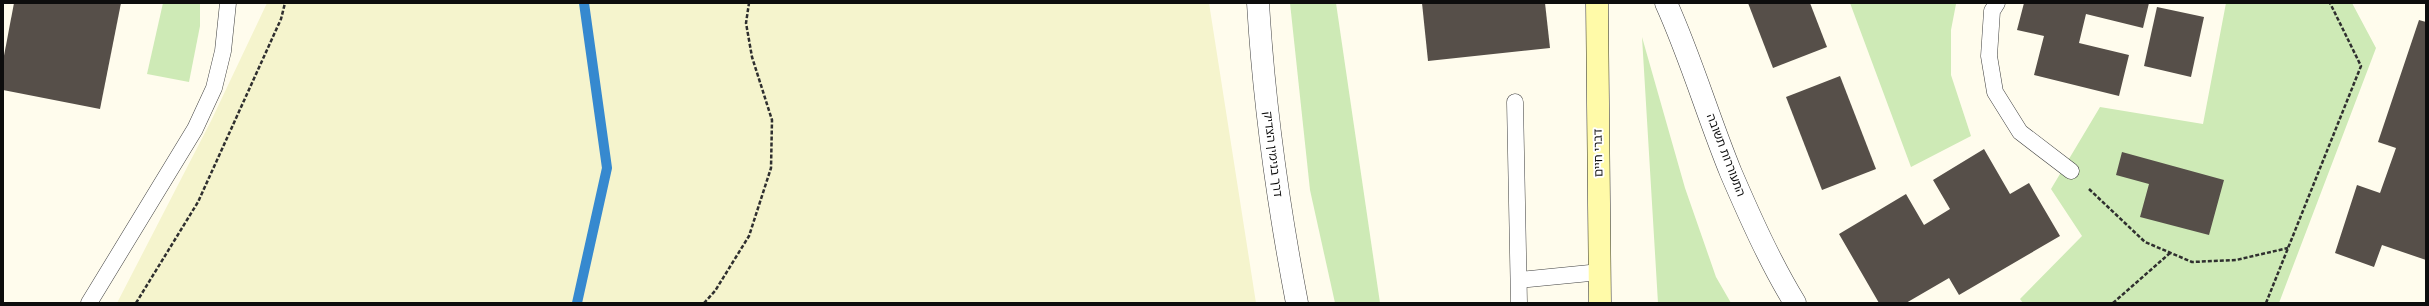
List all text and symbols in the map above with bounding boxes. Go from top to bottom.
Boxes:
street label: דרך בנימין הצדיק [1261,110,1287,198]
street label: התעוררות תשובה [1704,111,1750,198]
street label: דברי חיים [1589,128,1605,177]

